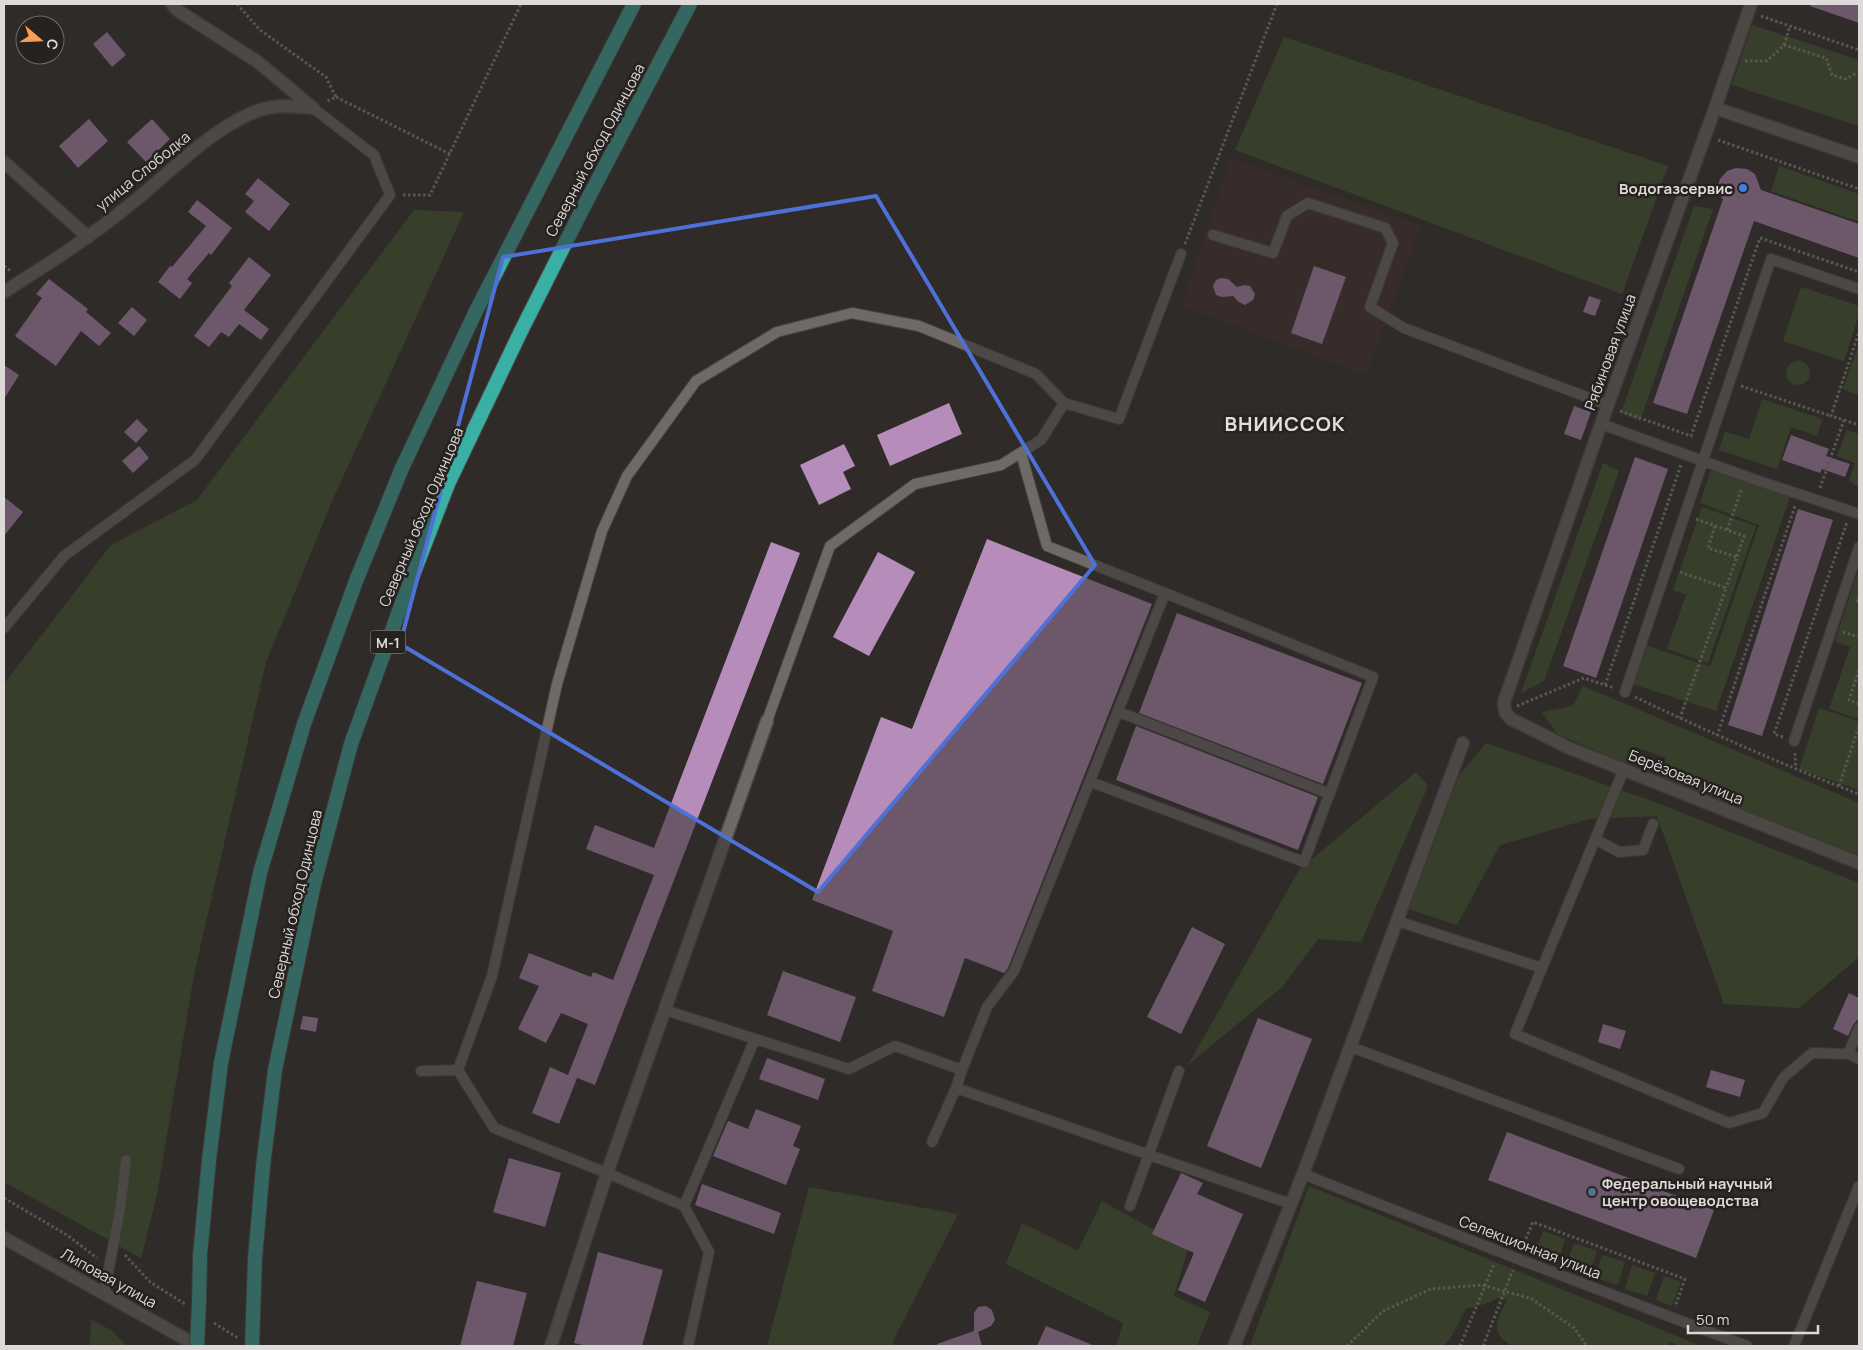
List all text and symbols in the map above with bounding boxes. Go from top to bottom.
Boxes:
north arrow [15,15,65,65]
text: С [42,36,63,52]
street label: Северный обход Одинцова [540,60,650,240]
street label: улица Слободка [91,126,195,216]
place label: Водогазсервис [1619,178,1733,199]
marker: Водогазсервис [1737,182,1749,194]
street label: Рябиновая улица [1579,291,1641,413]
district label: ВНИИССОК [1224,410,1346,437]
street label: Северный обход Одинцова [374,424,468,610]
road number: М-1 [370,630,406,654]
street label: Берёзовая улица [1626,744,1746,810]
street label: Северный обход Одинцова [263,807,327,1001]
place label: Федеральный научный центр овощеводства [1602,1173,1773,1211]
marker: Федеральный научный центр овощеводства [1586,1186,1598,1198]
street label: Селекционная улица [1456,1210,1604,1284]
street label: Липовая улица [57,1243,161,1313]
scale bar [1688,1302,1818,1334]
text: 50 m [1696,1309,1730,1330]

